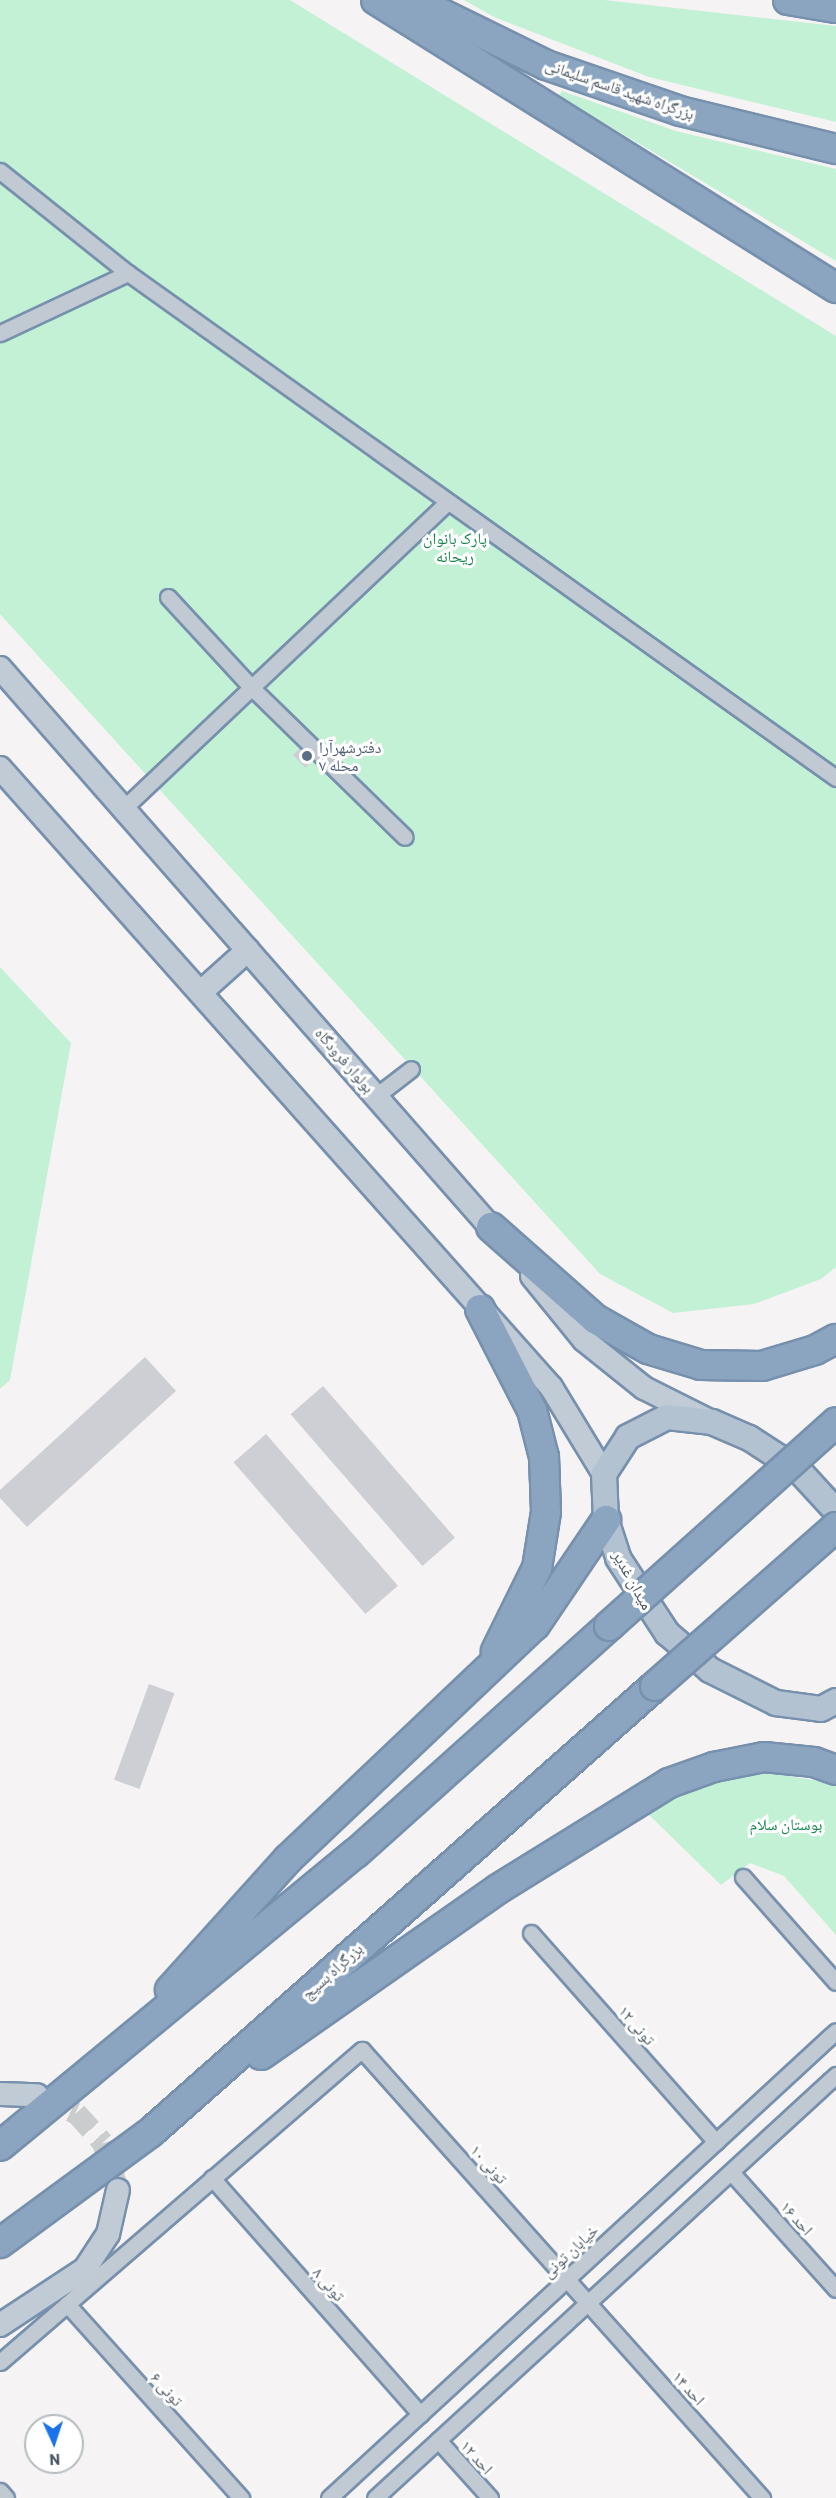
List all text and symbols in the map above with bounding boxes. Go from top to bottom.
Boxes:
street label: بزرگراه شهید قاسم سلیمانی [543,55,697,123]
park label: پارک بانوان ریحانه [423,528,487,566]
place label: دفترشهرآرا محله ۷ [319,737,381,775]
marker: دفترشهرآرا محله ۷ [300,749,314,763]
street label: بولوار فرودگاه [311,1023,379,1097]
street label: میدان غدیر [609,1547,657,1613]
park label: بوستان سلام [750,1814,822,1834]
street label: بزرگراه بسیج [298,1939,366,2003]
street label: تونی ۱۲ [615,2001,659,2049]
street label: تونی ۱۰ [466,2141,512,2187]
street label: احد ۱۶ [777,2197,817,2239]
street label: خیابان تونی [538,2220,602,2282]
street label: تونی ۸ [309,2263,349,2305]
street label: احد ۱۴ [669,2367,709,2409]
street label: تونی ۶ [147,2368,187,2410]
north arrow [24,2414,84,2474]
street label: احد ۱۲ [457,2436,497,2478]
text: N [49,2451,61,2470]

